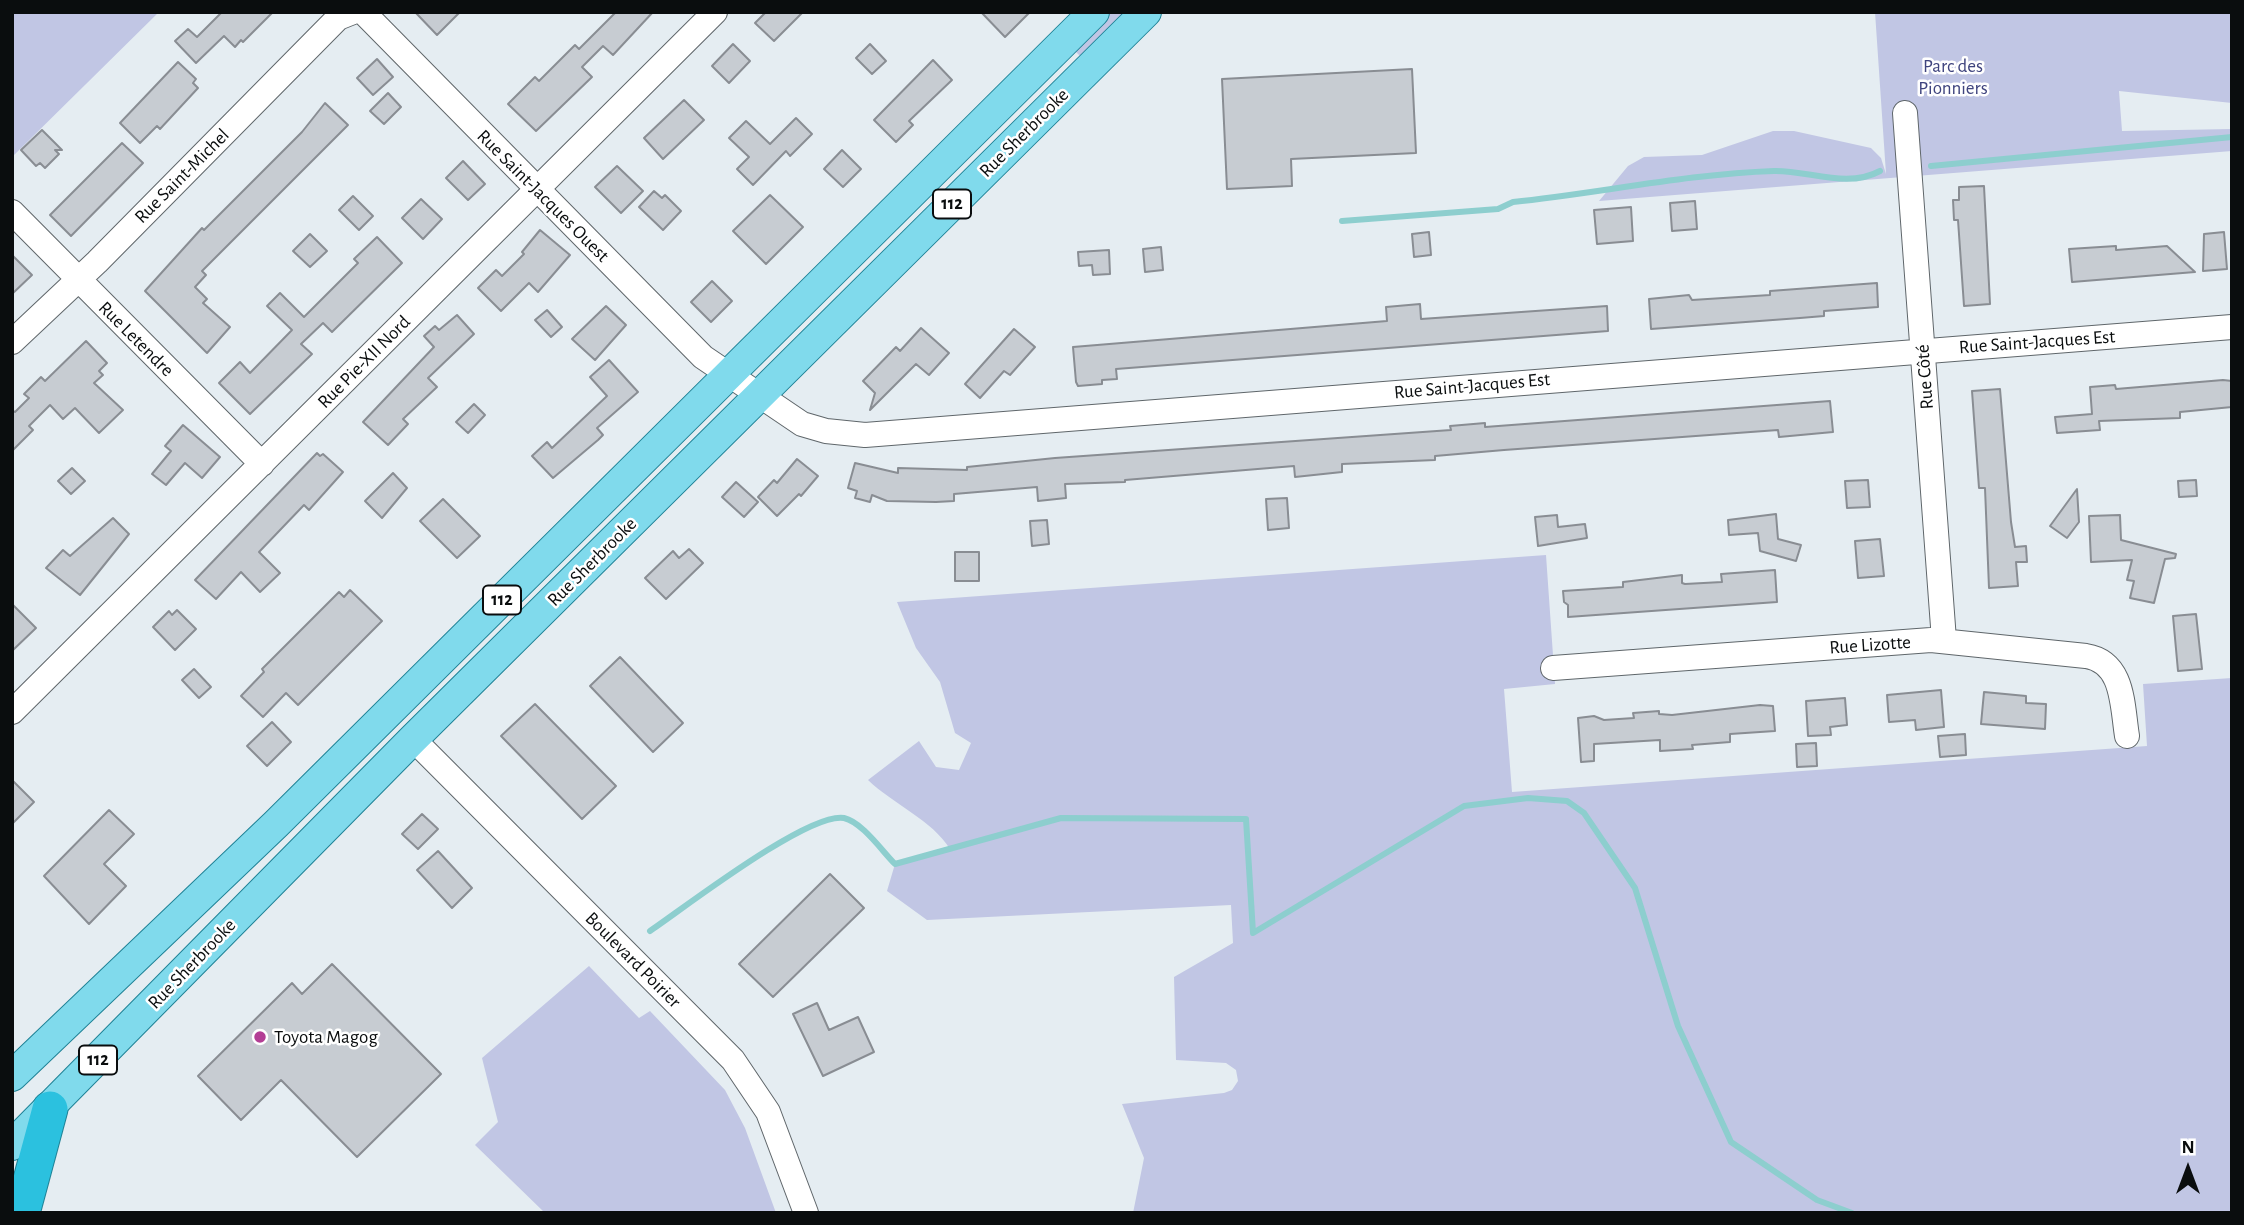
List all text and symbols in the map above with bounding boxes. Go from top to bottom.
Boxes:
park label: Parc des Pionniers [1918,55,1988,99]
street label: Rue Sherbrooke [975,84,1073,182]
street label: Rue Saint-Michel [130,124,234,228]
street label: Rue Saint-Jacques Ouest [472,125,614,267]
road number: 112 [933,190,971,218]
street label: Rue Letendre [94,297,178,381]
street label: Rue Pie-XII Nord [313,311,415,413]
street label: Rue Saint-Jacques Est [1958,325,2116,359]
street label: Rue Côté [1911,344,1939,410]
street label: Rue Saint-Jacques Est [1393,368,1551,404]
street label: Rue Sherbrooke [543,513,641,611]
road number: 112 [483,586,521,614]
street label: Rue Lizotte [1828,631,1912,659]
street label: Boulevard Poirier [580,907,686,1013]
street label: Rue Sherbrooke [143,914,241,1014]
place label: Toyota Magog [274,1026,378,1048]
marker: Toyota Magog [252,1029,268,1045]
road number: 112 [79,1045,117,1074]
north arrow [2153,1134,2223,1204]
text: N [2181,1138,2195,1157]

